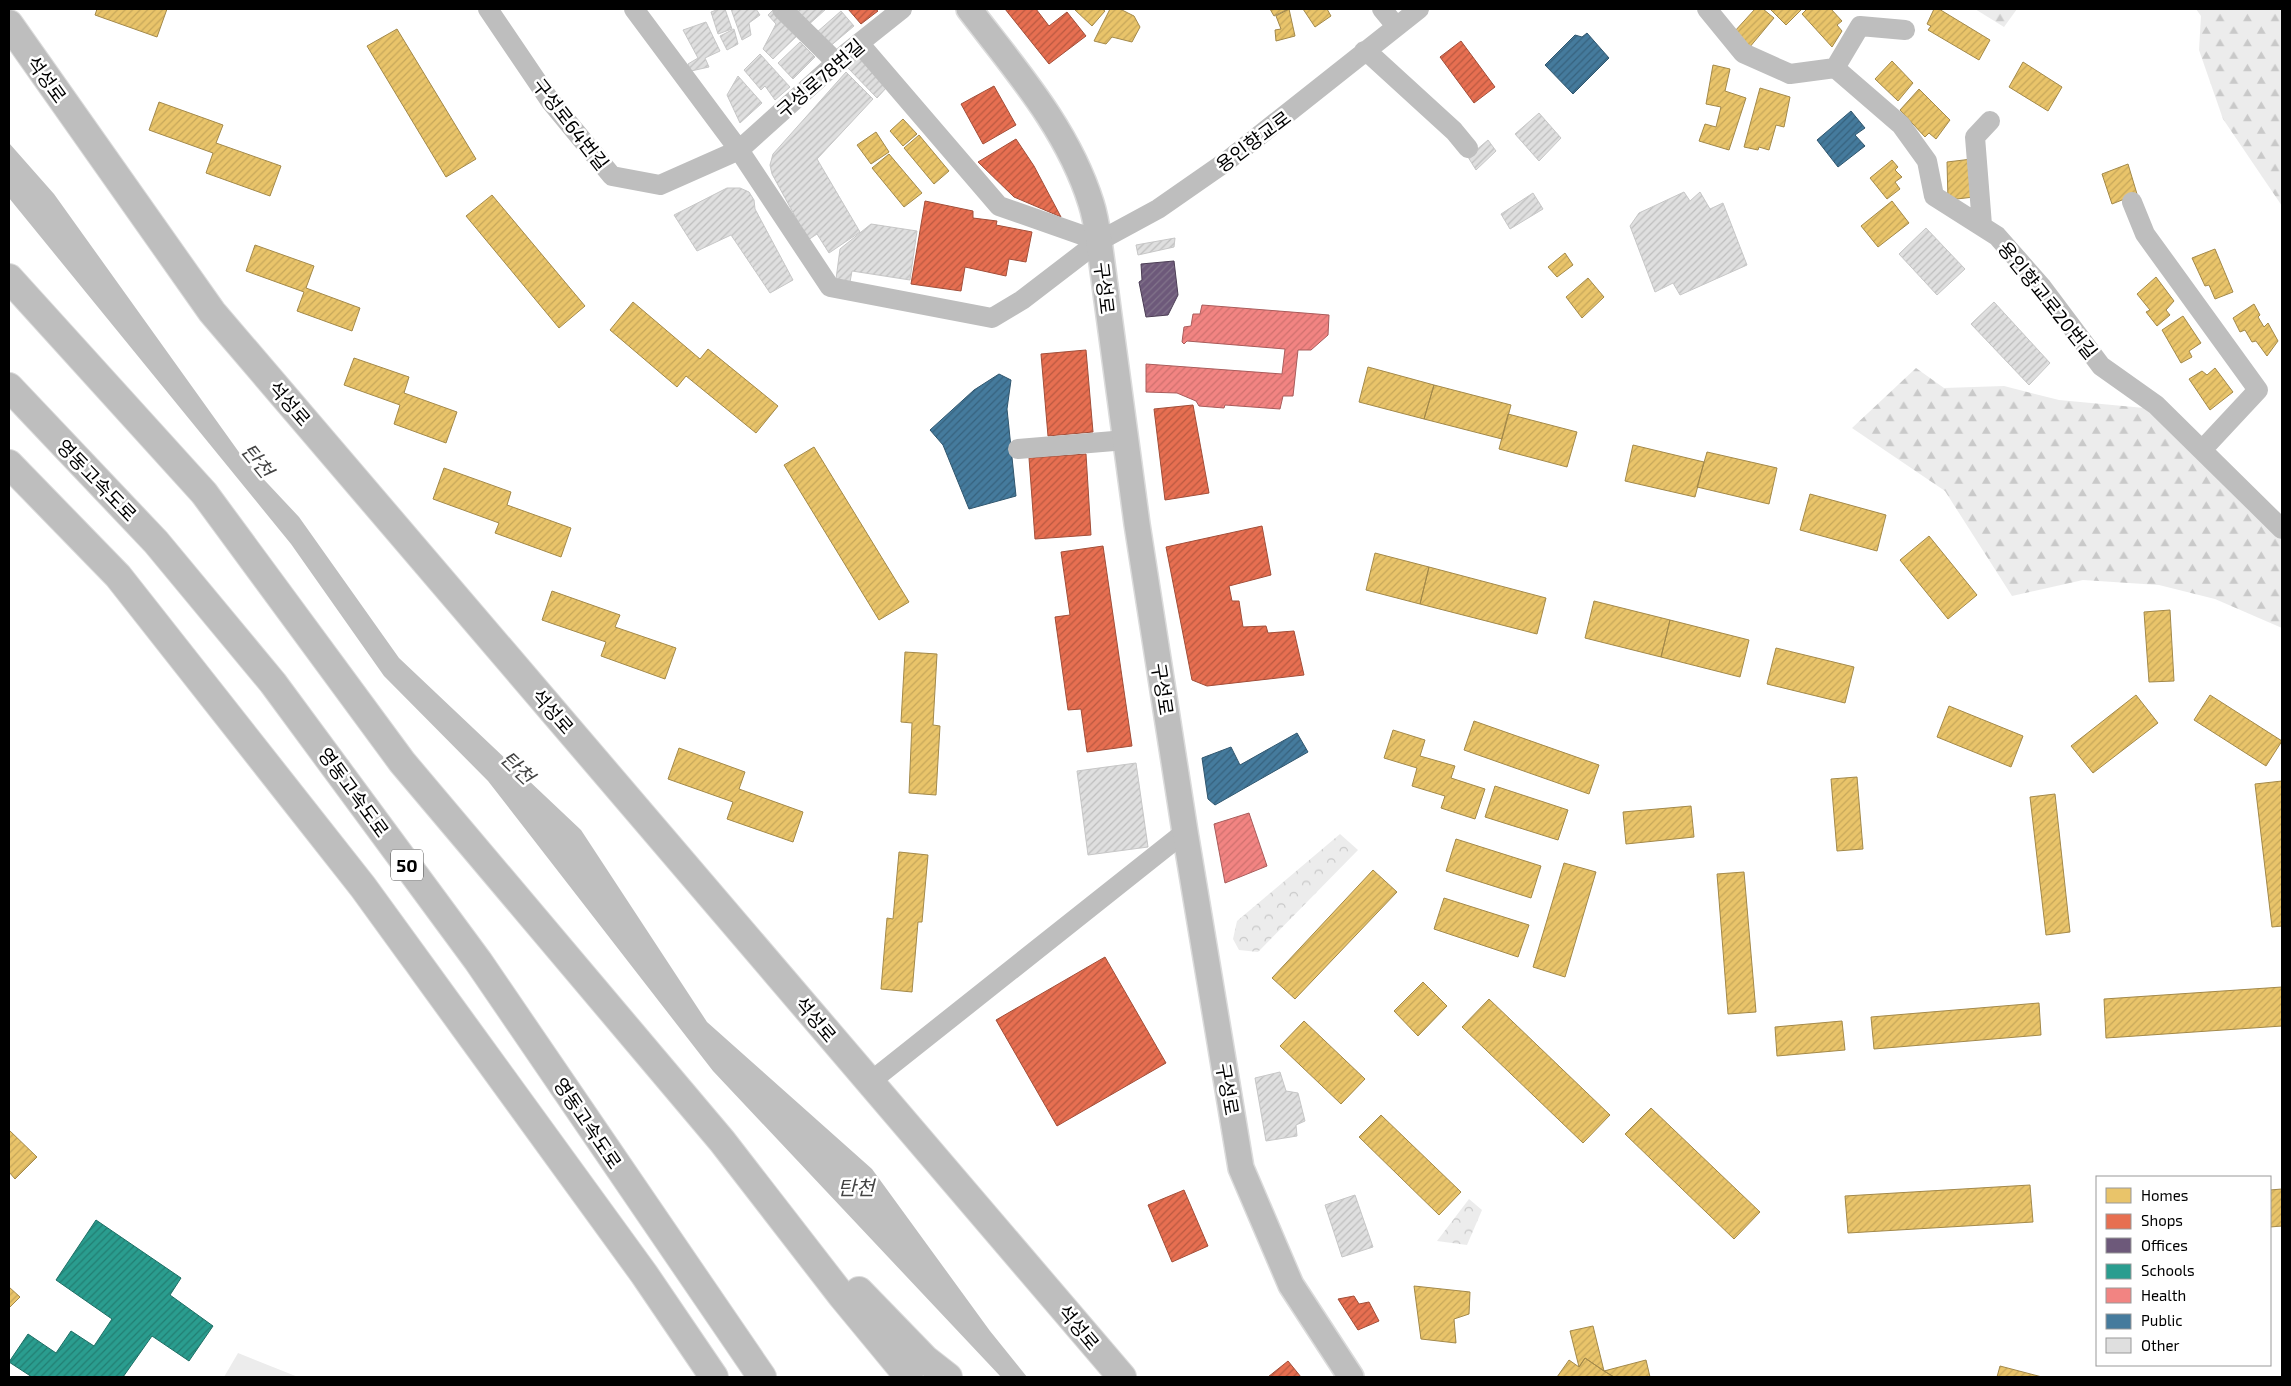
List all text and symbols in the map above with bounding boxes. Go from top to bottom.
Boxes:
street label: 구성로78번길 [771,34,869,122]
street label: 석성로 [22,51,72,107]
street label: 구성로64번길 [528,74,614,174]
street label: 용인향교로 [1211,106,1295,176]
street label: 용인향교로20번길 [1994,237,2102,363]
street label: 구성로 [1090,261,1120,315]
street label: 석성로 [264,376,316,430]
street label: 영동고속도로 [52,434,142,526]
water label: 탄천 [237,438,281,484]
street label: 구성로 [1148,661,1178,717]
street label: 석성로 [527,684,579,738]
street label: 영동고속도로 [314,743,394,841]
water label: 탄천 [496,746,541,790]
road number: 50 [391,850,423,880]
street label: 석성로 [790,992,842,1046]
street label: 구성로 [1212,1061,1244,1117]
street label: 영동고속도로 [549,1073,627,1173]
water label: 탄천 [838,1175,877,1199]
legend [2096,1176,2271,1366]
text: Homes [2141,1186,2188,1204]
text: Shops [2141,1211,2183,1229]
text: Offices [2141,1236,2188,1254]
text: Schools [2141,1261,2195,1279]
text: Health [2141,1286,2186,1304]
street label: 석성로 [1053,1300,1105,1354]
text: Public [2141,1311,2182,1329]
text: Other [2141,1336,2180,1354]

